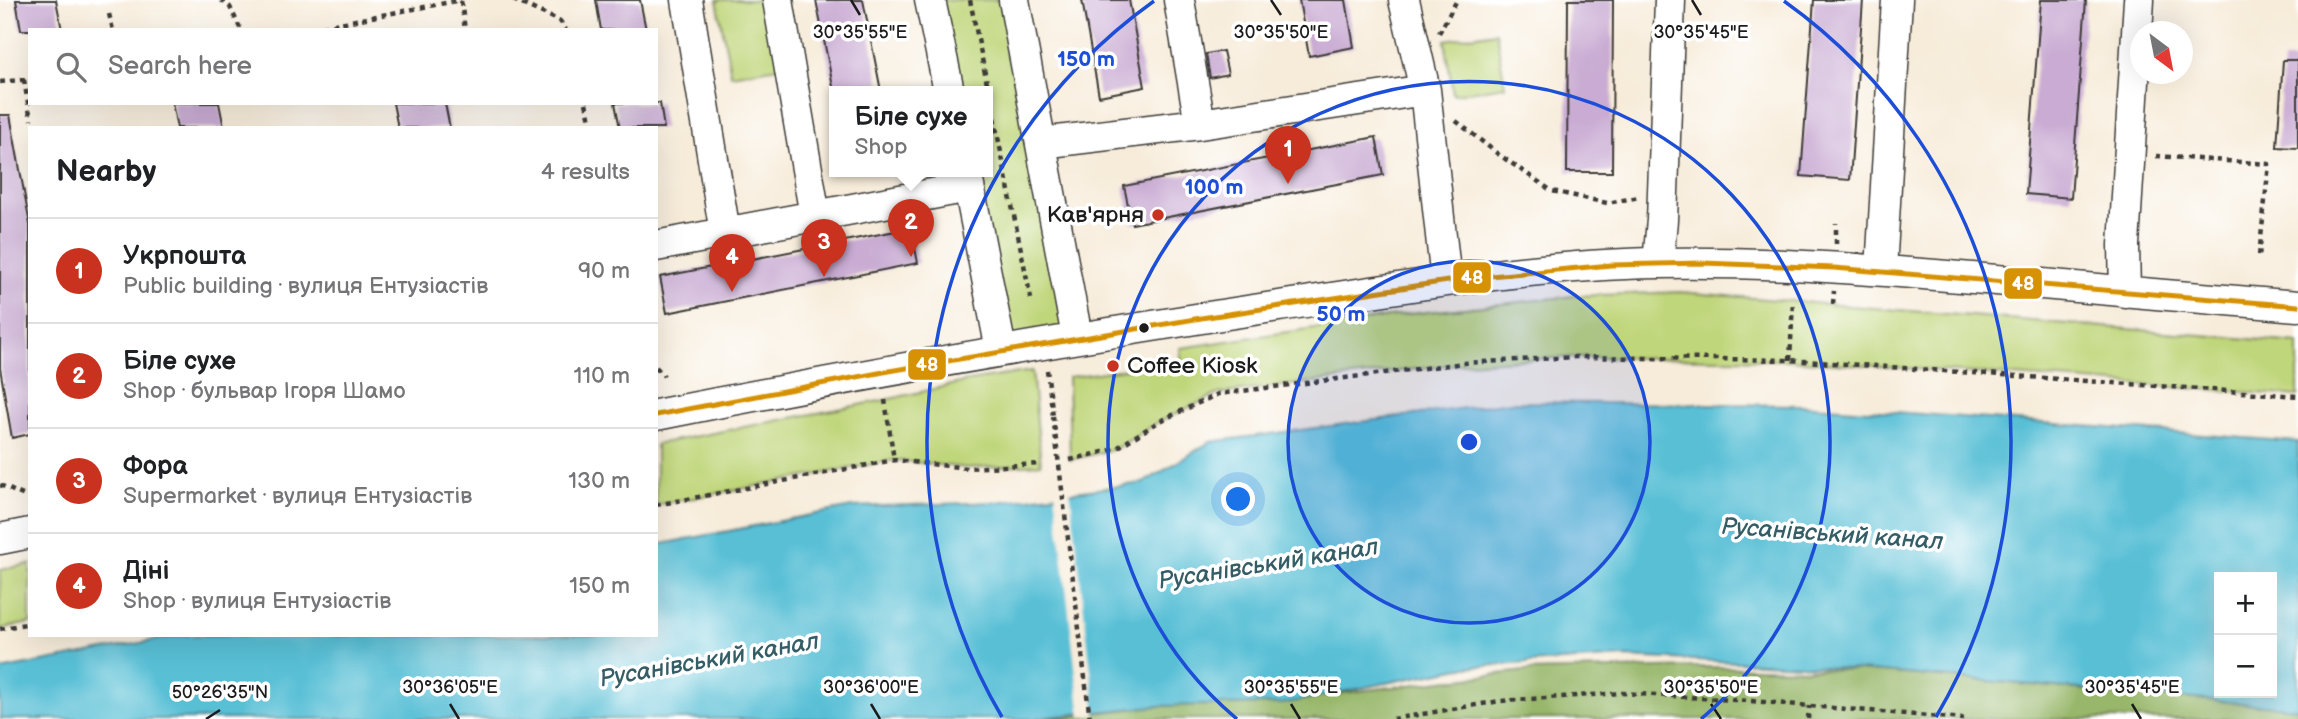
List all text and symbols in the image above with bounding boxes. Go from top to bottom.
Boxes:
north arrow [2130,21,2193,84]
text: 30°35'55"E [813,22,907,43]
text: 30°35'50"E [1234,22,1329,43]
text: 30°35'45"E [1653,22,1749,43]
search box [28,28,658,105]
text: 150 m [1057,47,1115,72]
icon: search [52,48,90,86]
text: Search here [108,51,252,82]
popup [829,86,993,177]
text: Біле сухе [855,102,967,133]
pin: 1 [1265,126,1311,184]
text: Shop [855,133,908,161]
text: Nearby [56,154,156,190]
text: 4 results [541,158,630,186]
text: 100 m [1185,175,1243,200]
pin: 2 [888,199,934,257]
place label: Кав'ярня [1047,201,1144,229]
marker: Кав'ярня [1150,207,1166,223]
pin: 3 [801,219,847,277]
pin: 4 [709,234,755,292]
text: Укрпошта [123,241,246,272]
text: 1 [74,257,84,285]
text: 90 m [578,257,630,285]
line badge: 48 [1452,261,1492,294]
text: 48 [1461,267,1483,290]
line badge: 48 [2003,267,2043,300]
text: Public building · вулиця Ентузіастів [123,272,488,300]
text: 48 [2012,273,2034,296]
text: 50 m [1317,302,1365,327]
unlabelled marker [1137,321,1151,335]
text: Біле сухе [123,346,236,377]
line badge: 48 [907,348,947,381]
place label: Coffee Kiosk [1127,352,1258,380]
text: 48 [916,354,938,377]
marker: Coffee Kiosk [1105,358,1121,374]
text: 2 [72,362,86,390]
text: 110 m [573,362,630,390]
text: Shop · бульвар Ігоря Шамо [123,377,405,405]
centre of rings [1457,430,1481,454]
text: Фора [123,451,188,482]
text: 3 [72,467,86,495]
text: 130 m [568,467,630,495]
text: Supermarket · вулиця Ентузіастів [123,482,472,510]
your location [1221,482,1255,516]
water label: Русанівський канал [1720,512,1944,556]
water label: Русанівський канал [1156,532,1381,596]
text: Діні [123,556,169,587]
text: 4 [72,572,86,600]
text: 150 m [569,572,630,600]
map controls [2214,572,2277,698]
button: + [2214,572,2277,635]
text: Shop · вулиця Ентузіастів [123,587,391,615]
water label: Русанівський канал [597,626,822,694]
button: − [2214,635,2277,698]
text: 30°36'05"E [402,677,498,698]
text: 30°36'00"E [823,677,919,698]
text: 30°35'55"E [1244,677,1338,698]
text: 30°35'50"E [1664,677,1759,698]
text: 30°35'45"E [2084,677,2180,698]
text: 50°26'35"N [172,682,268,703]

